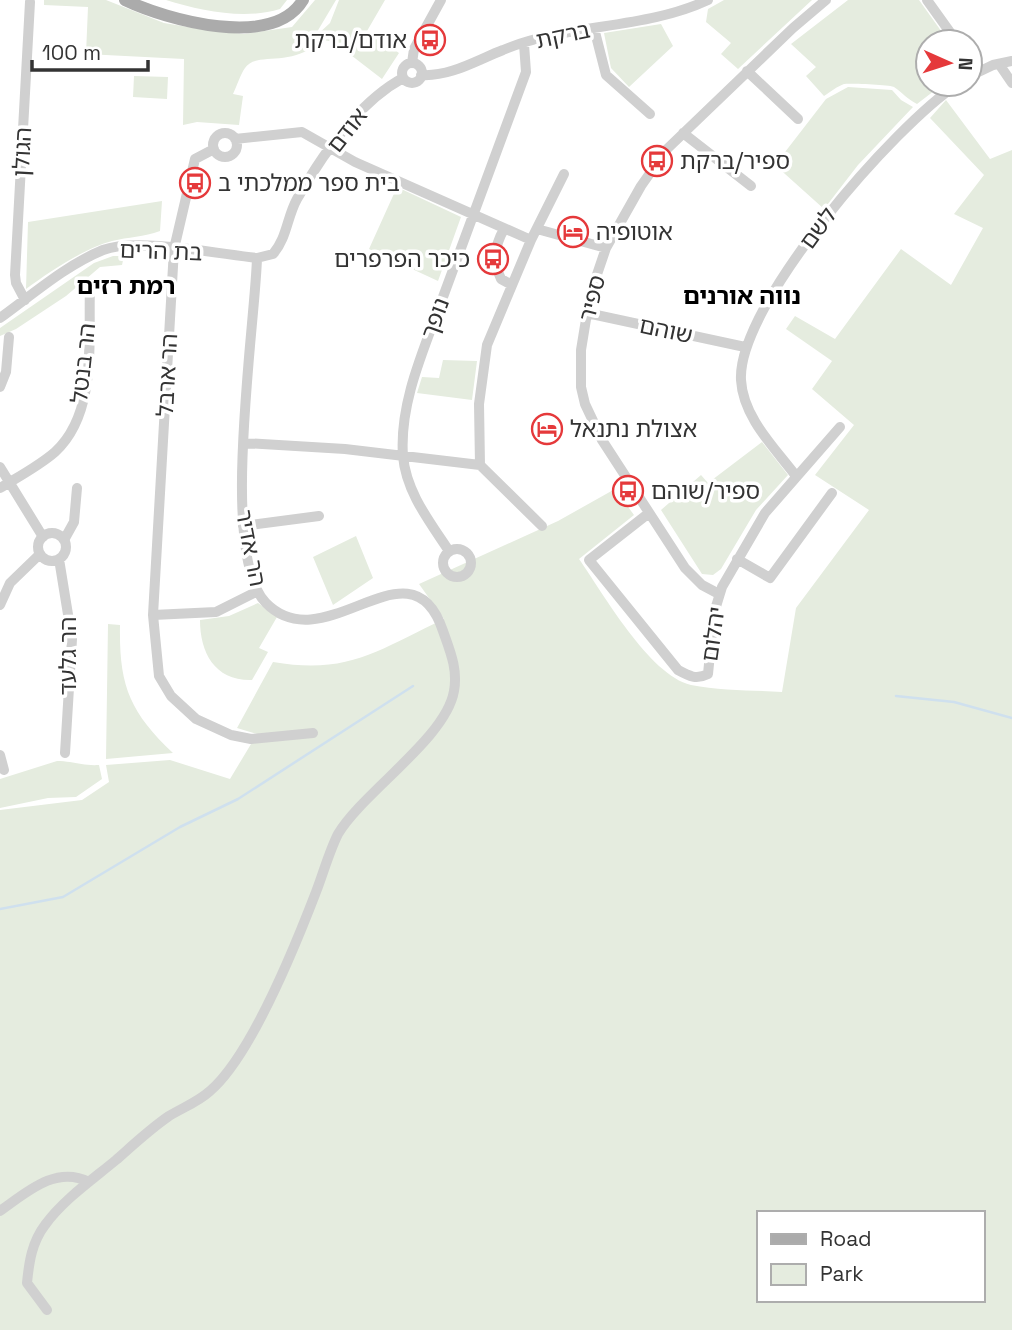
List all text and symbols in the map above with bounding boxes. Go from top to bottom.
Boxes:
street label: ברקת [533,15,593,55]
bus stop icon: אודם/ברקת [413,23,447,57]
place label: אודם/ברקת [295,25,407,55]
scale bar [32,28,147,72]
north arrow [914,28,984,98]
text: 100 m [42,39,101,66]
text: N [953,57,978,71]
street label: אודם [320,101,374,159]
street label: הגולן [6,126,38,178]
bus stop icon: ספיר/ברקת [640,144,674,178]
place label: ספיר/ברקת [680,146,790,176]
bus stop icon: בית ספר ממלכתי ב [178,166,212,200]
place label: בית ספר ממלכתי ב [218,168,400,198]
street label: לשם [793,201,843,255]
hotel icon: אוטופיה [556,215,590,249]
place label: אוטופיה [596,217,673,247]
street label: בת הרים [119,235,203,267]
bus stop icon: כיכר הפרפרים [476,242,510,276]
place label: כיכר הפרפרים [334,244,470,274]
district label: רמת רזים [77,270,175,301]
street label: ספיר [572,272,612,324]
district label: נווה אורנים [683,280,801,311]
street label: נופך [414,293,456,343]
street label: שוהם [637,310,695,350]
street label: הר בנטל [64,321,102,405]
street label: הר ארבל [150,333,184,417]
hotel icon: אצולת נתנאל [530,412,564,446]
place label: אצולת נתנאל [570,414,697,444]
bus stop icon: ספיר/שוהם [611,474,645,508]
place label: ספיר/שוהם [651,476,760,506]
street label: הר אדיר [229,507,273,589]
street label: יהלום [694,605,732,663]
street label: הר גלעד [53,617,83,695]
legend [757,1211,984,1302]
text: Road [820,1225,872,1252]
text: Park [820,1260,864,1287]

